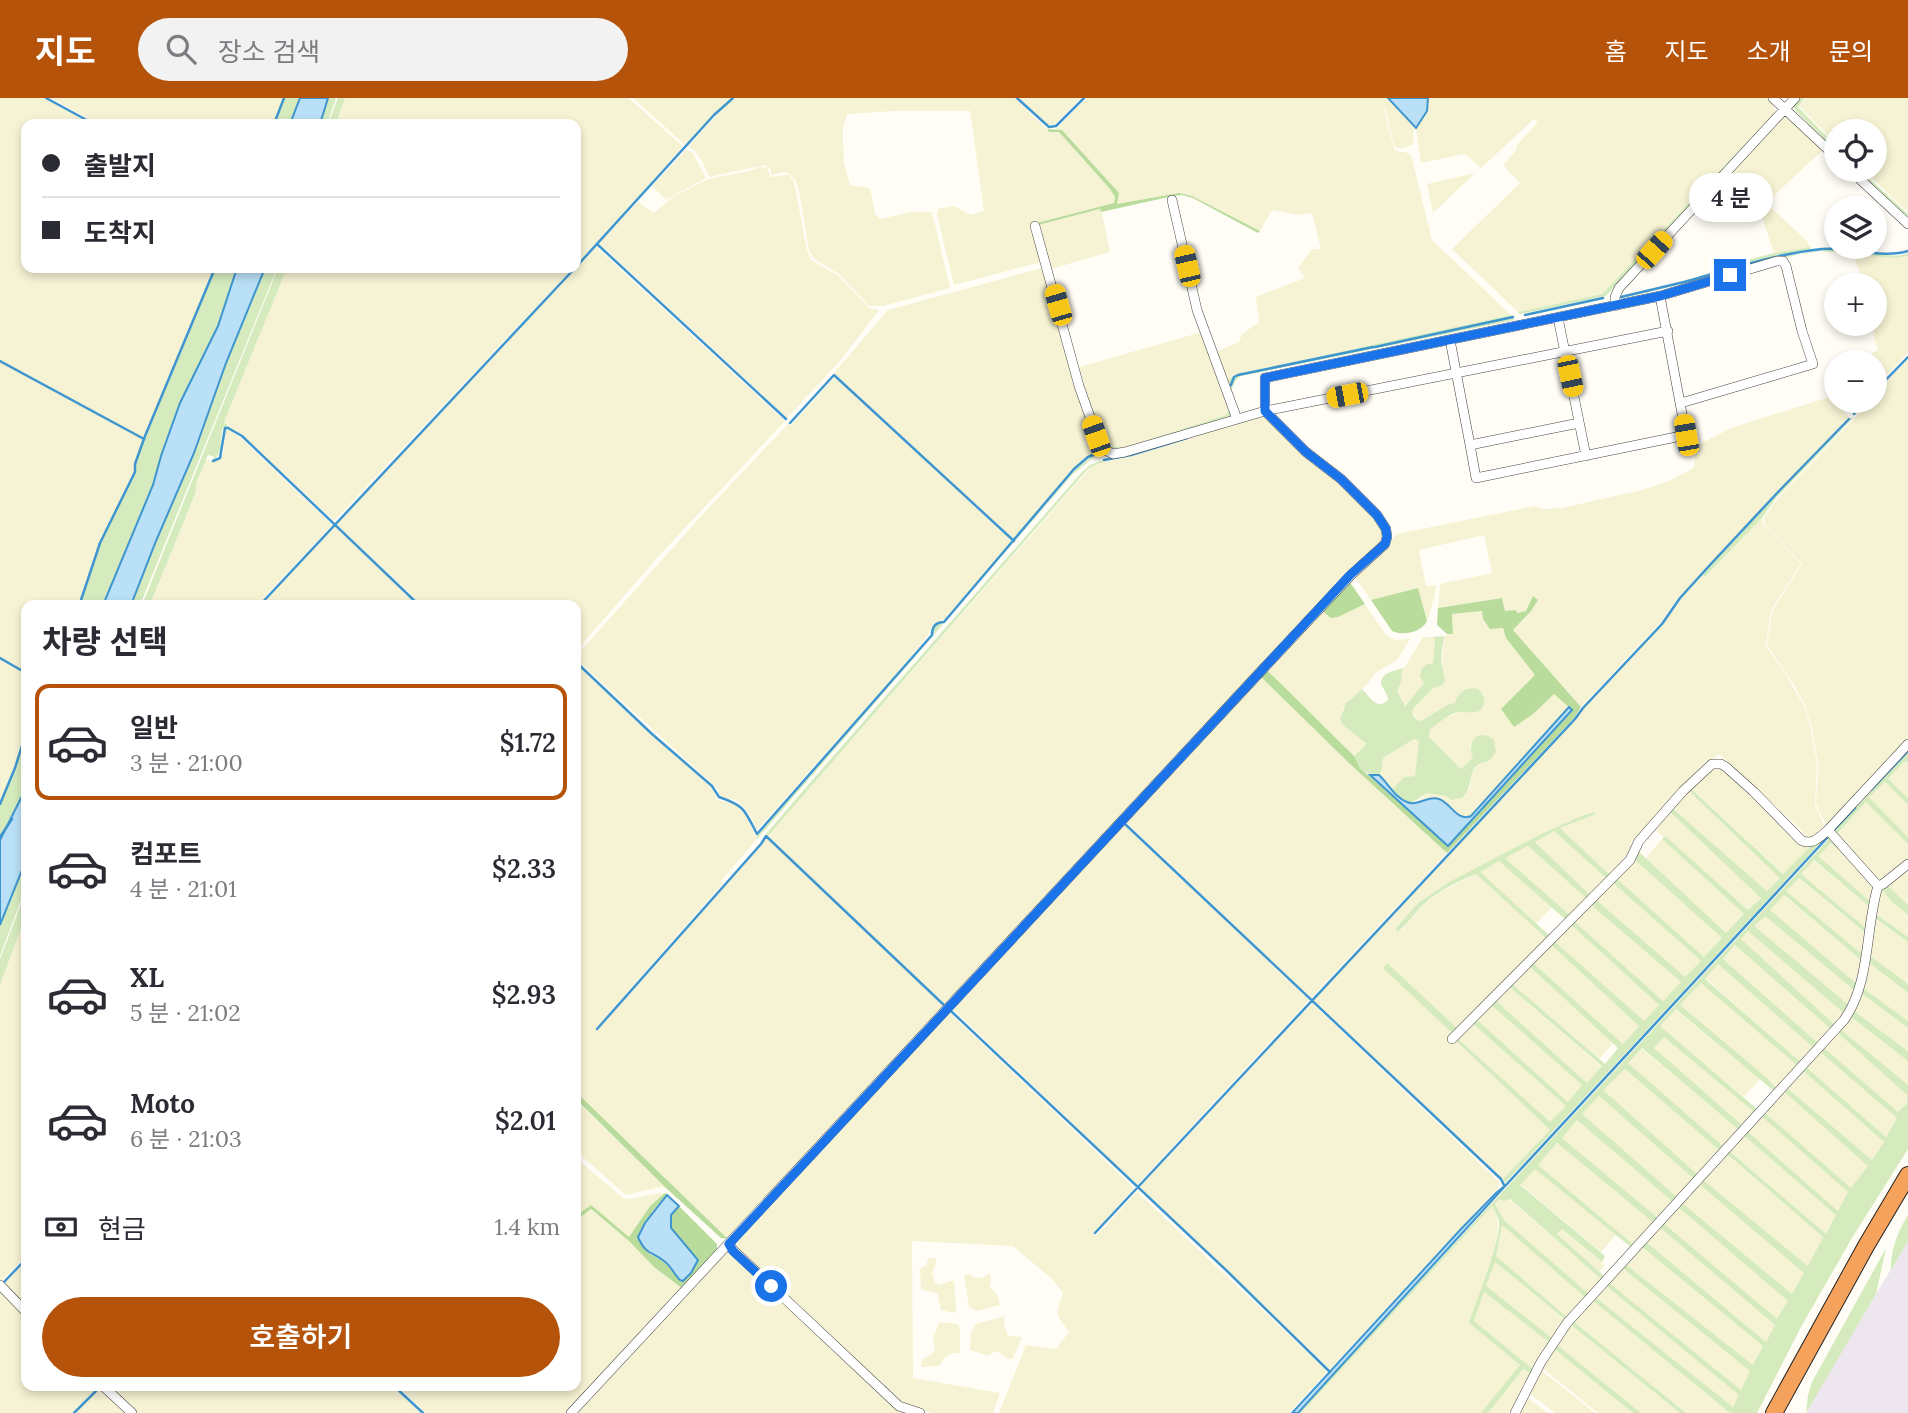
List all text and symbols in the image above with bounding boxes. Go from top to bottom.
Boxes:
search box [138,18,628,81]
text: 지도 [35,30,96,72]
icon: search [162,30,200,68]
text: 장소 검색 [218,35,320,68]
text: 홈 [1604,36,1626,67]
text: 지도 [1664,36,1709,67]
text: 소개 [1747,36,1791,67]
text: 문의 [1829,36,1873,67]
map controls [1824,119,1887,413]
button: locate [1824,119,1887,182]
text: 출발지 [84,149,156,182]
callout: 4 분 [1688,174,1772,222]
text: 4 분 [1711,183,1751,212]
button: layers [1824,196,1887,259]
text: 도착지 [84,216,156,249]
car [1633,227,1676,273]
car [1173,243,1202,289]
route end [1714,259,1746,291]
button: + [1824,273,1887,336]
car [1043,282,1074,328]
button: − [1824,350,1887,413]
car [1556,353,1585,399]
car [1325,381,1370,409]
car [1673,412,1700,458]
car [1080,413,1113,459]
text: 차량 선택 [42,621,168,662]
icon: car [46,711,109,774]
text: 일반 [130,711,178,744]
text: $1.72 [500,726,556,759]
text: 3 분 · 21:00 [130,748,243,777]
icon: car [46,837,109,900]
text: 컴포트 [130,837,202,870]
text: $2.33 [492,852,556,885]
text: 4 분 · 21:01 [130,874,237,903]
text: XL [130,961,164,994]
icon: car [46,963,109,1026]
text: $2.93 [492,978,556,1011]
text: 5 분 · 21:02 [130,998,241,1027]
text: Moto [130,1087,195,1120]
icon: car [46,1089,109,1152]
text: $2.01 [495,1104,556,1137]
text: 6 분 · 21:03 [130,1124,242,1153]
icon: cash [42,1208,80,1246]
text: 현금 [98,1212,146,1245]
text: 1.4 km [495,1212,560,1241]
route start [755,1270,787,1302]
button: 호출하기 [42,1297,560,1377]

